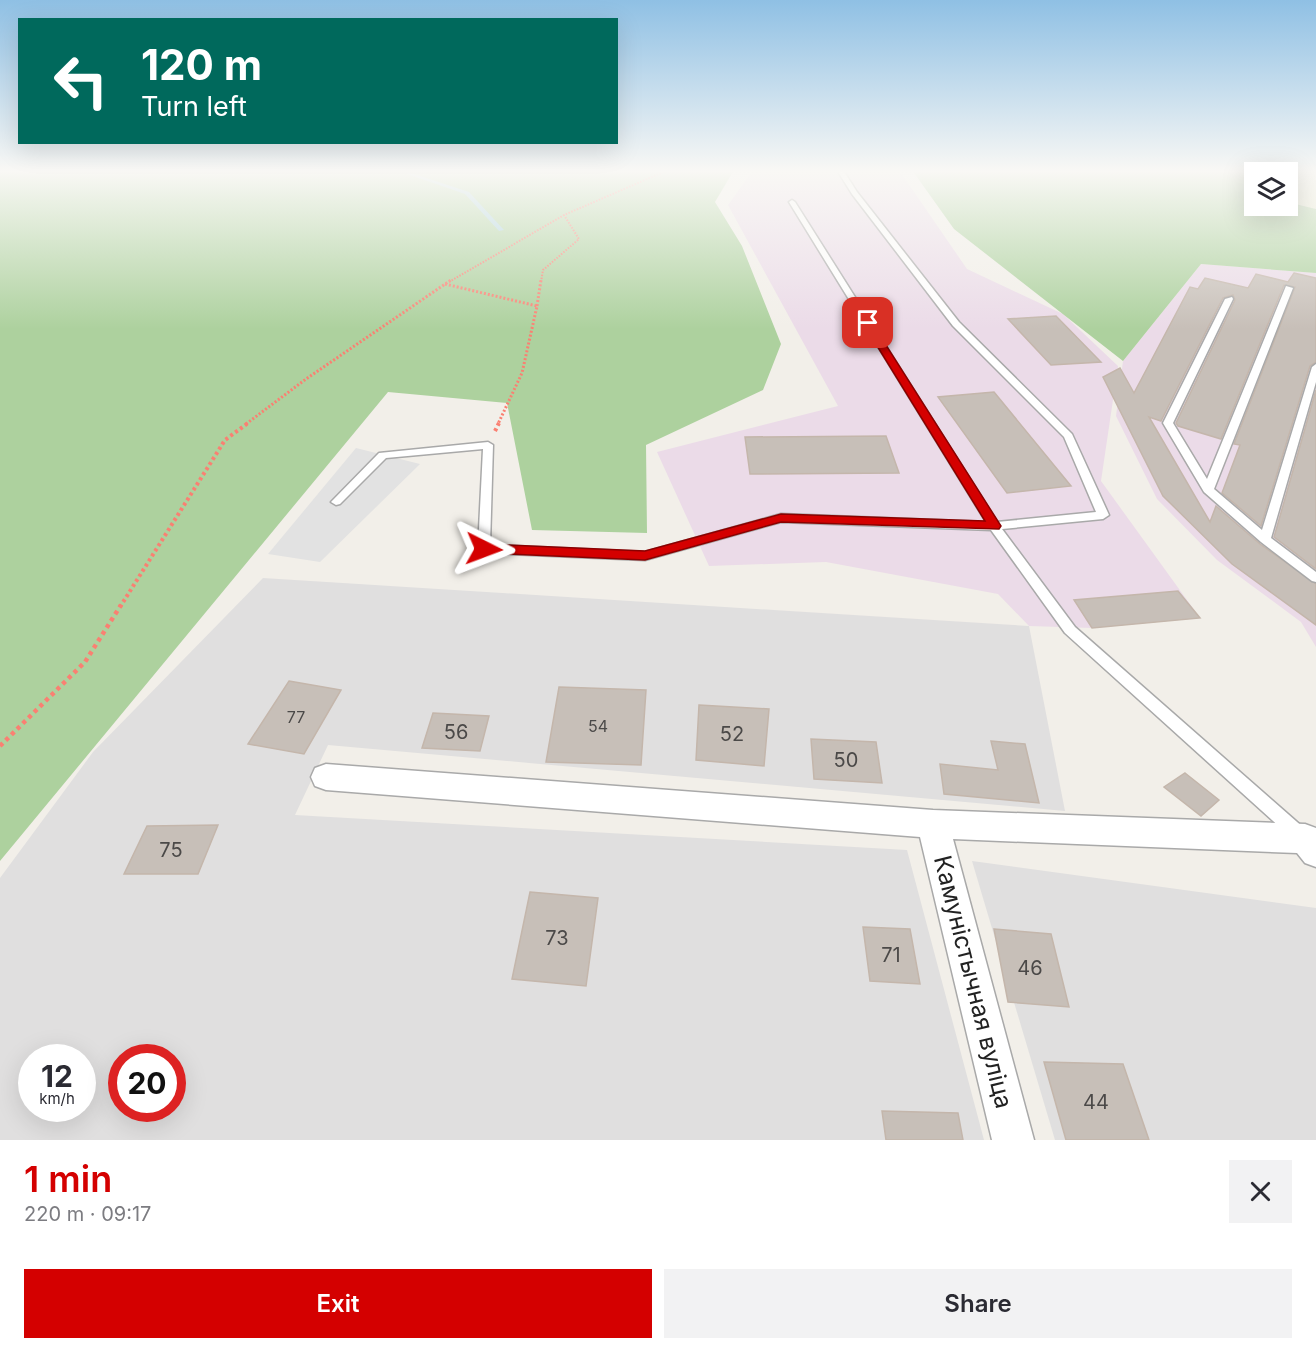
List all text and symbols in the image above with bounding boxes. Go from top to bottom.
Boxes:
text: 120 m [141,39,262,90]
icon: left [42,42,120,120]
text: Turn left [141,90,247,123]
map controls [1244,162,1298,216]
button: layers [1244,162,1298,216]
pin [842,297,893,348]
icon: arrive [851,306,884,339]
position arrow [452,517,516,581]
house number: 77 [287,707,305,727]
house number: 54 [588,716,608,736]
house number: 56 [444,720,468,744]
house number: 52 [720,722,744,746]
house number: 50 [834,748,858,772]
house number: 75 [159,838,183,862]
street label: Камуністычная вуліца [928,852,1019,1111]
house number: 73 [545,926,569,950]
house number: 71 [881,943,901,967]
house number: 46 [1017,956,1043,980]
speed limit sign: 20 [108,1044,186,1122]
text: 12 [41,1058,73,1094]
text: km/h [39,1089,75,1108]
house number: 44 [1083,1090,1109,1114]
text: 1 min [24,1157,112,1201]
button: close [1229,1160,1292,1223]
text: 220 m · 09:17 [24,1202,151,1226]
button: Exit [24,1269,652,1338]
button: Share [664,1269,1292,1338]

